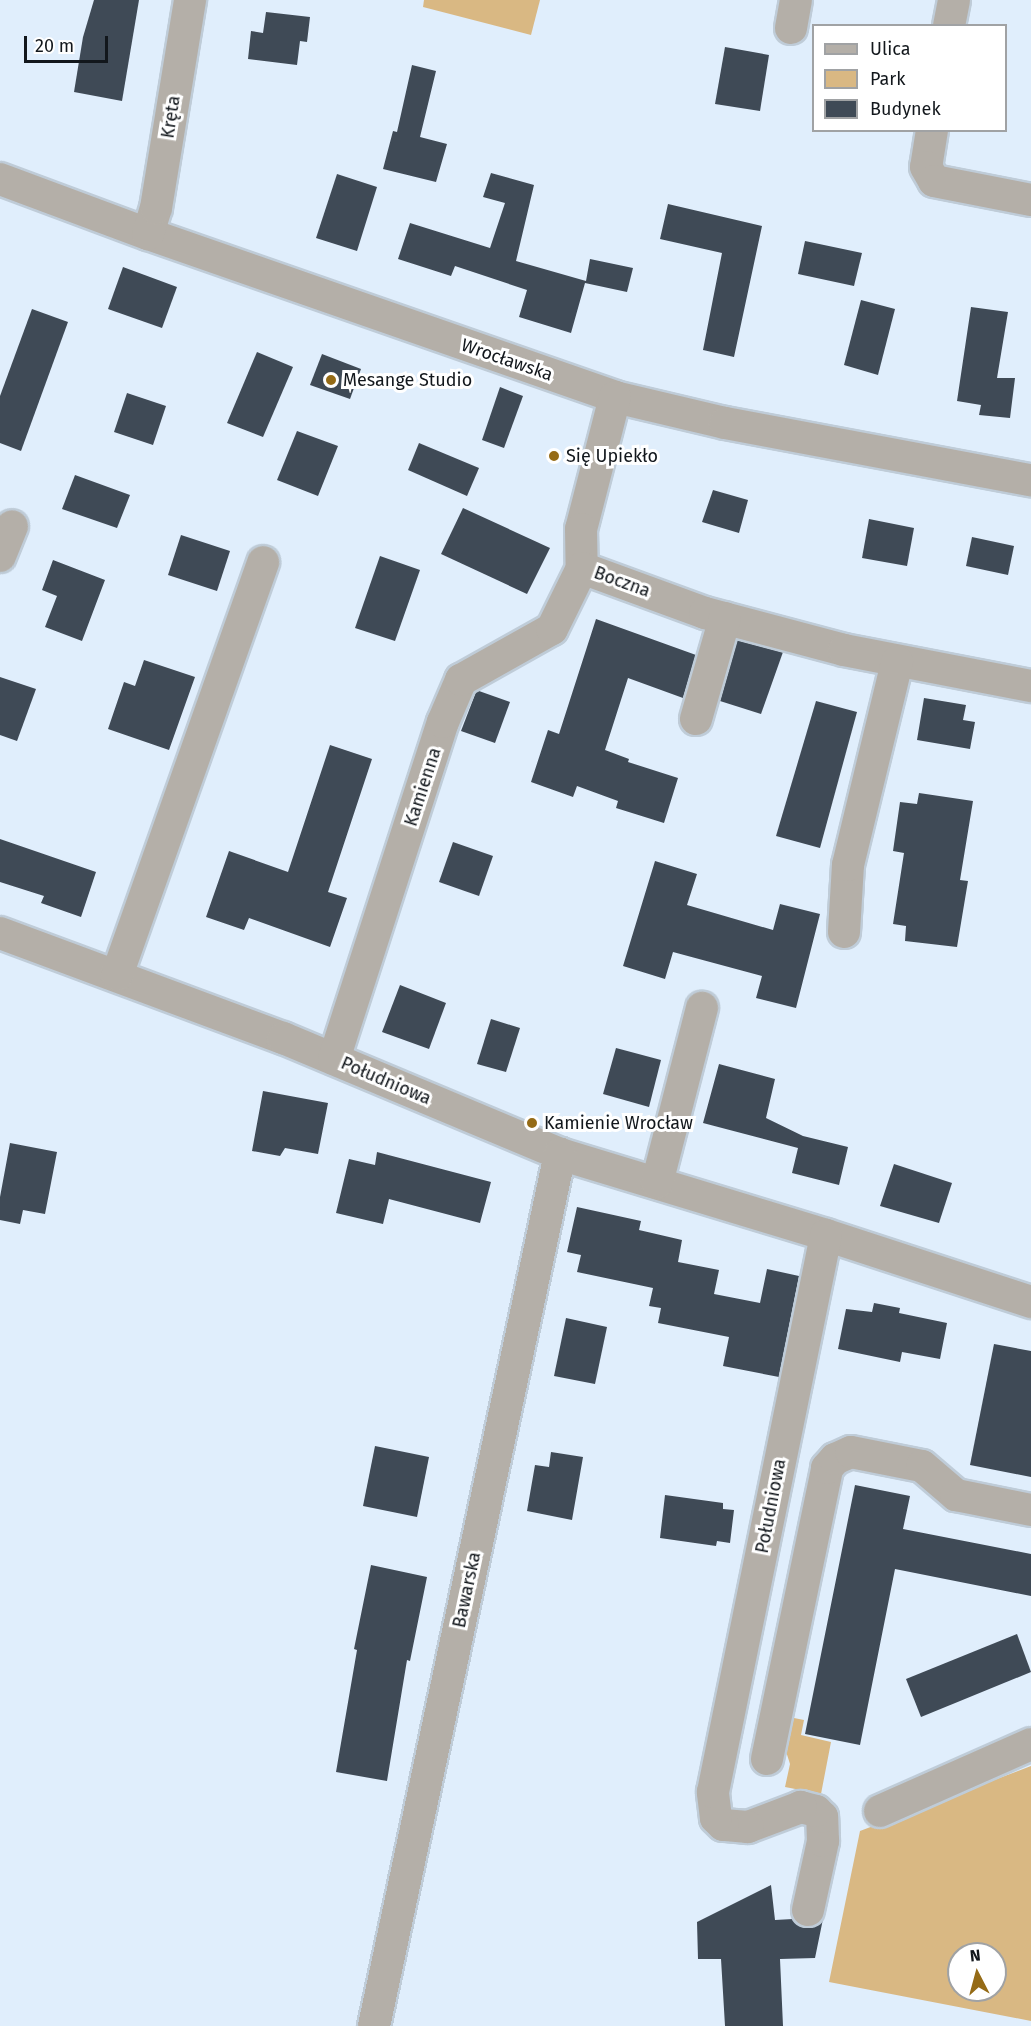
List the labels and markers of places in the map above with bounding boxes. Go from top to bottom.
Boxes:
place label: Mesange Studio [343,369,472,391]
marker: Mesange Studio [324,373,338,387]
place label: Się Upiekło [566,445,658,467]
marker: Się Upiekło [547,449,561,463]
place label: Kamienie Wrocław [544,1112,693,1134]
marker: Kamienie Wrocław [525,1116,539,1130]

